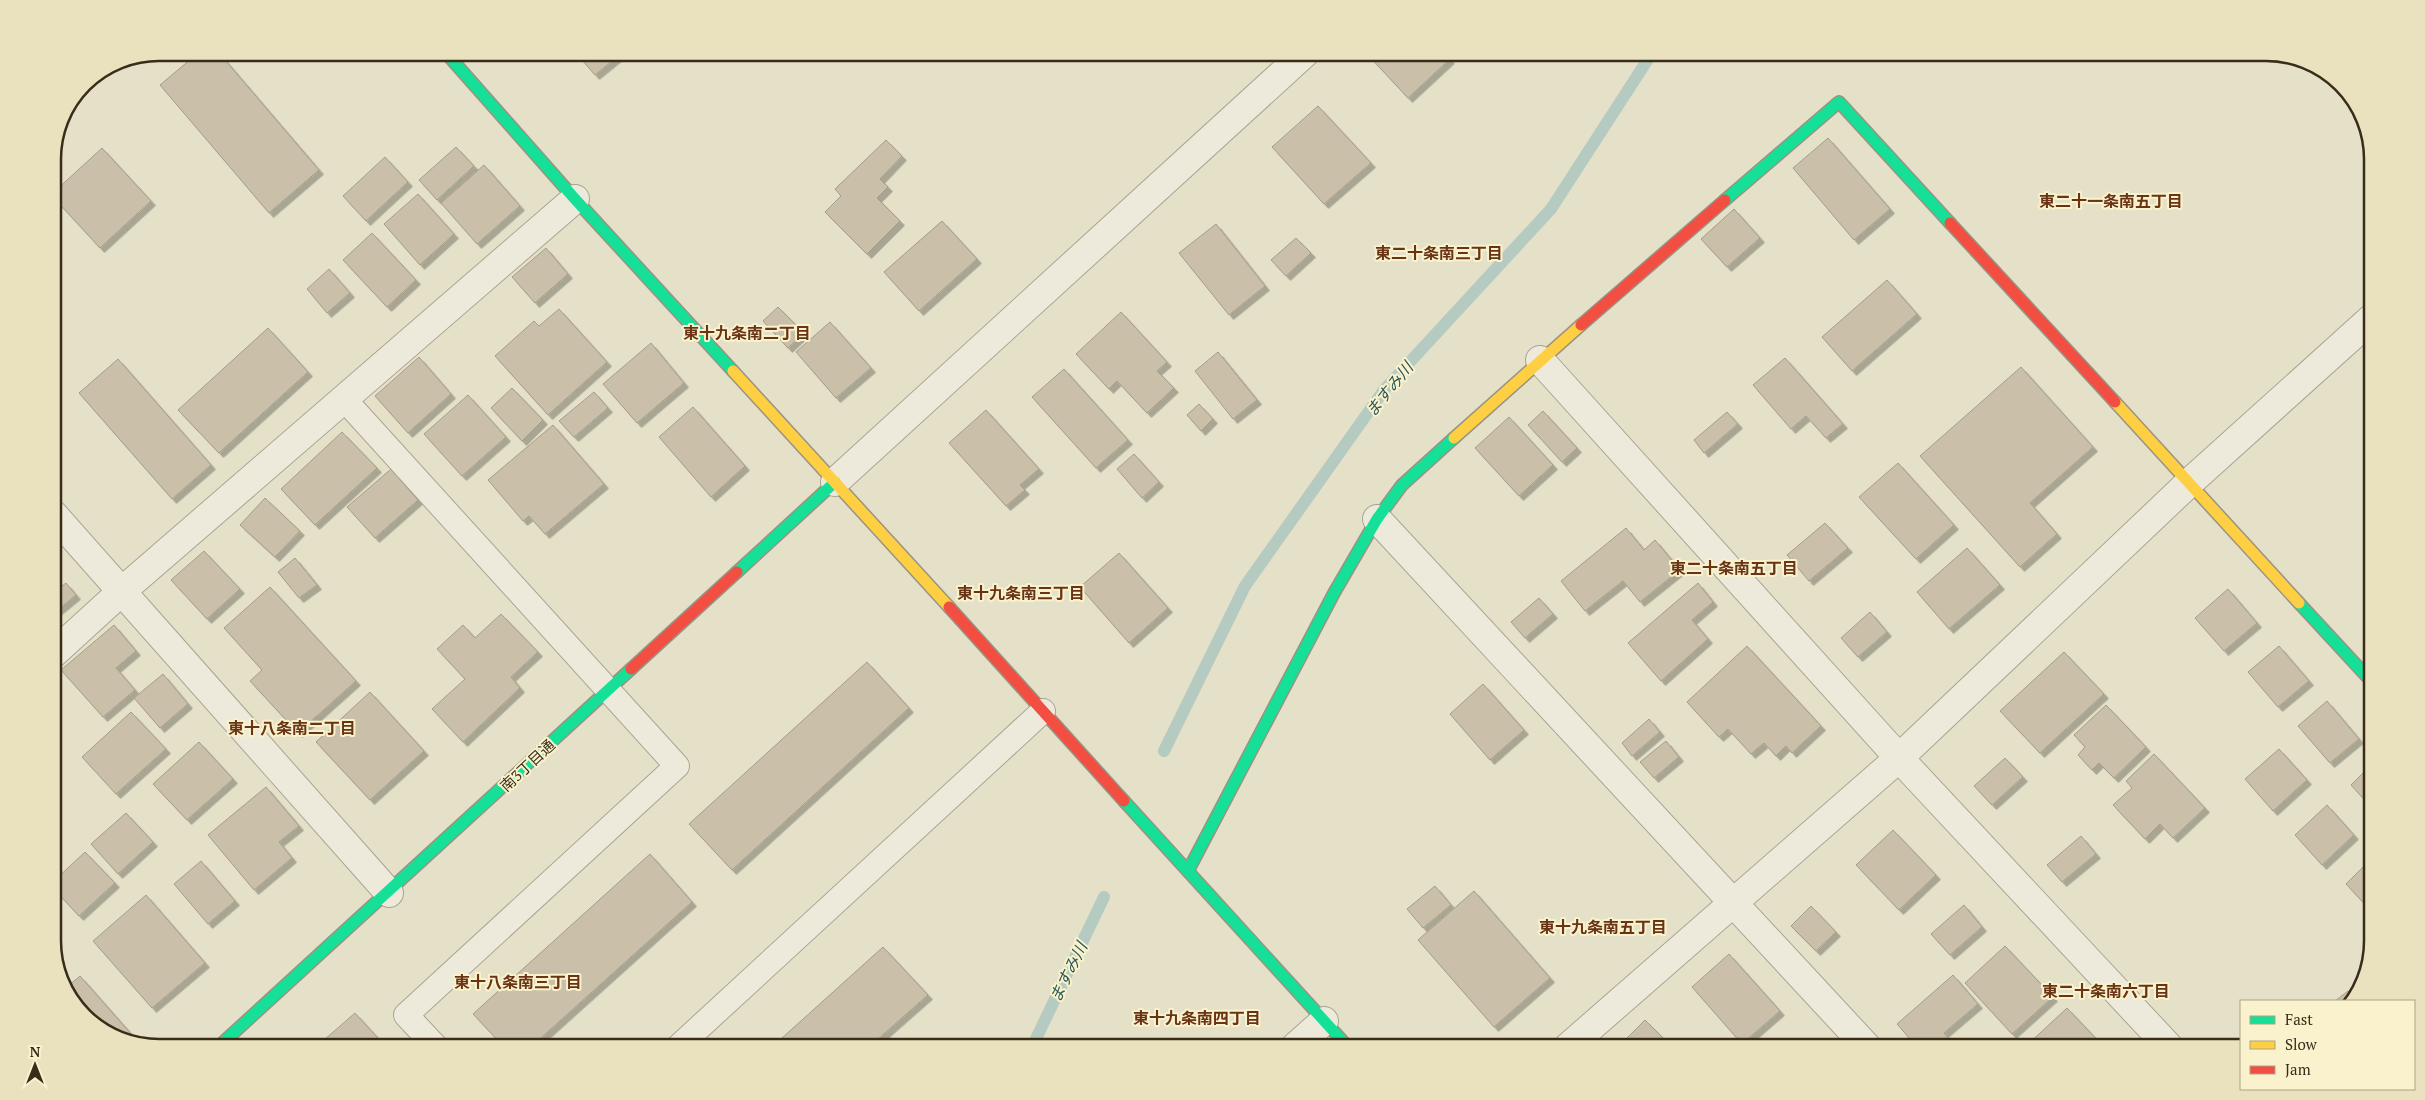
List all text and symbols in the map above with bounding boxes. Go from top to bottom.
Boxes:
district label: 東二十一条南五丁目 [2039,190,2183,212]
district label: 東二十条南三丁目 [1375,242,1503,264]
district label: 東十九条南二丁目 [683,322,811,344]
water label: ますみ川 [1360,356,1419,421]
district label: 東二十条南五丁目 [1670,557,1798,579]
district label: 東十九条南三丁目 [957,582,1085,604]
district label: 東十八条南二丁目 [228,717,356,739]
street label: 南3丁目通 [495,734,559,796]
district label: 東十九条南五丁目 [1539,916,1667,938]
water label: ますみ川 [1044,937,1093,1006]
district label: 東十八条南三丁目 [454,971,582,993]
district label: 東二十条南六丁目 [2042,980,2170,1002]
legend [2240,1000,2415,1090]
district label: 東十九条南四丁目 [1133,1007,1261,1029]
text: Fast [2285,1009,2313,1029]
text: Slow [2285,1034,2318,1054]
north arrow [10,1040,60,1090]
text: N [30,1042,41,1061]
text: Jam [2285,1059,2311,1079]

